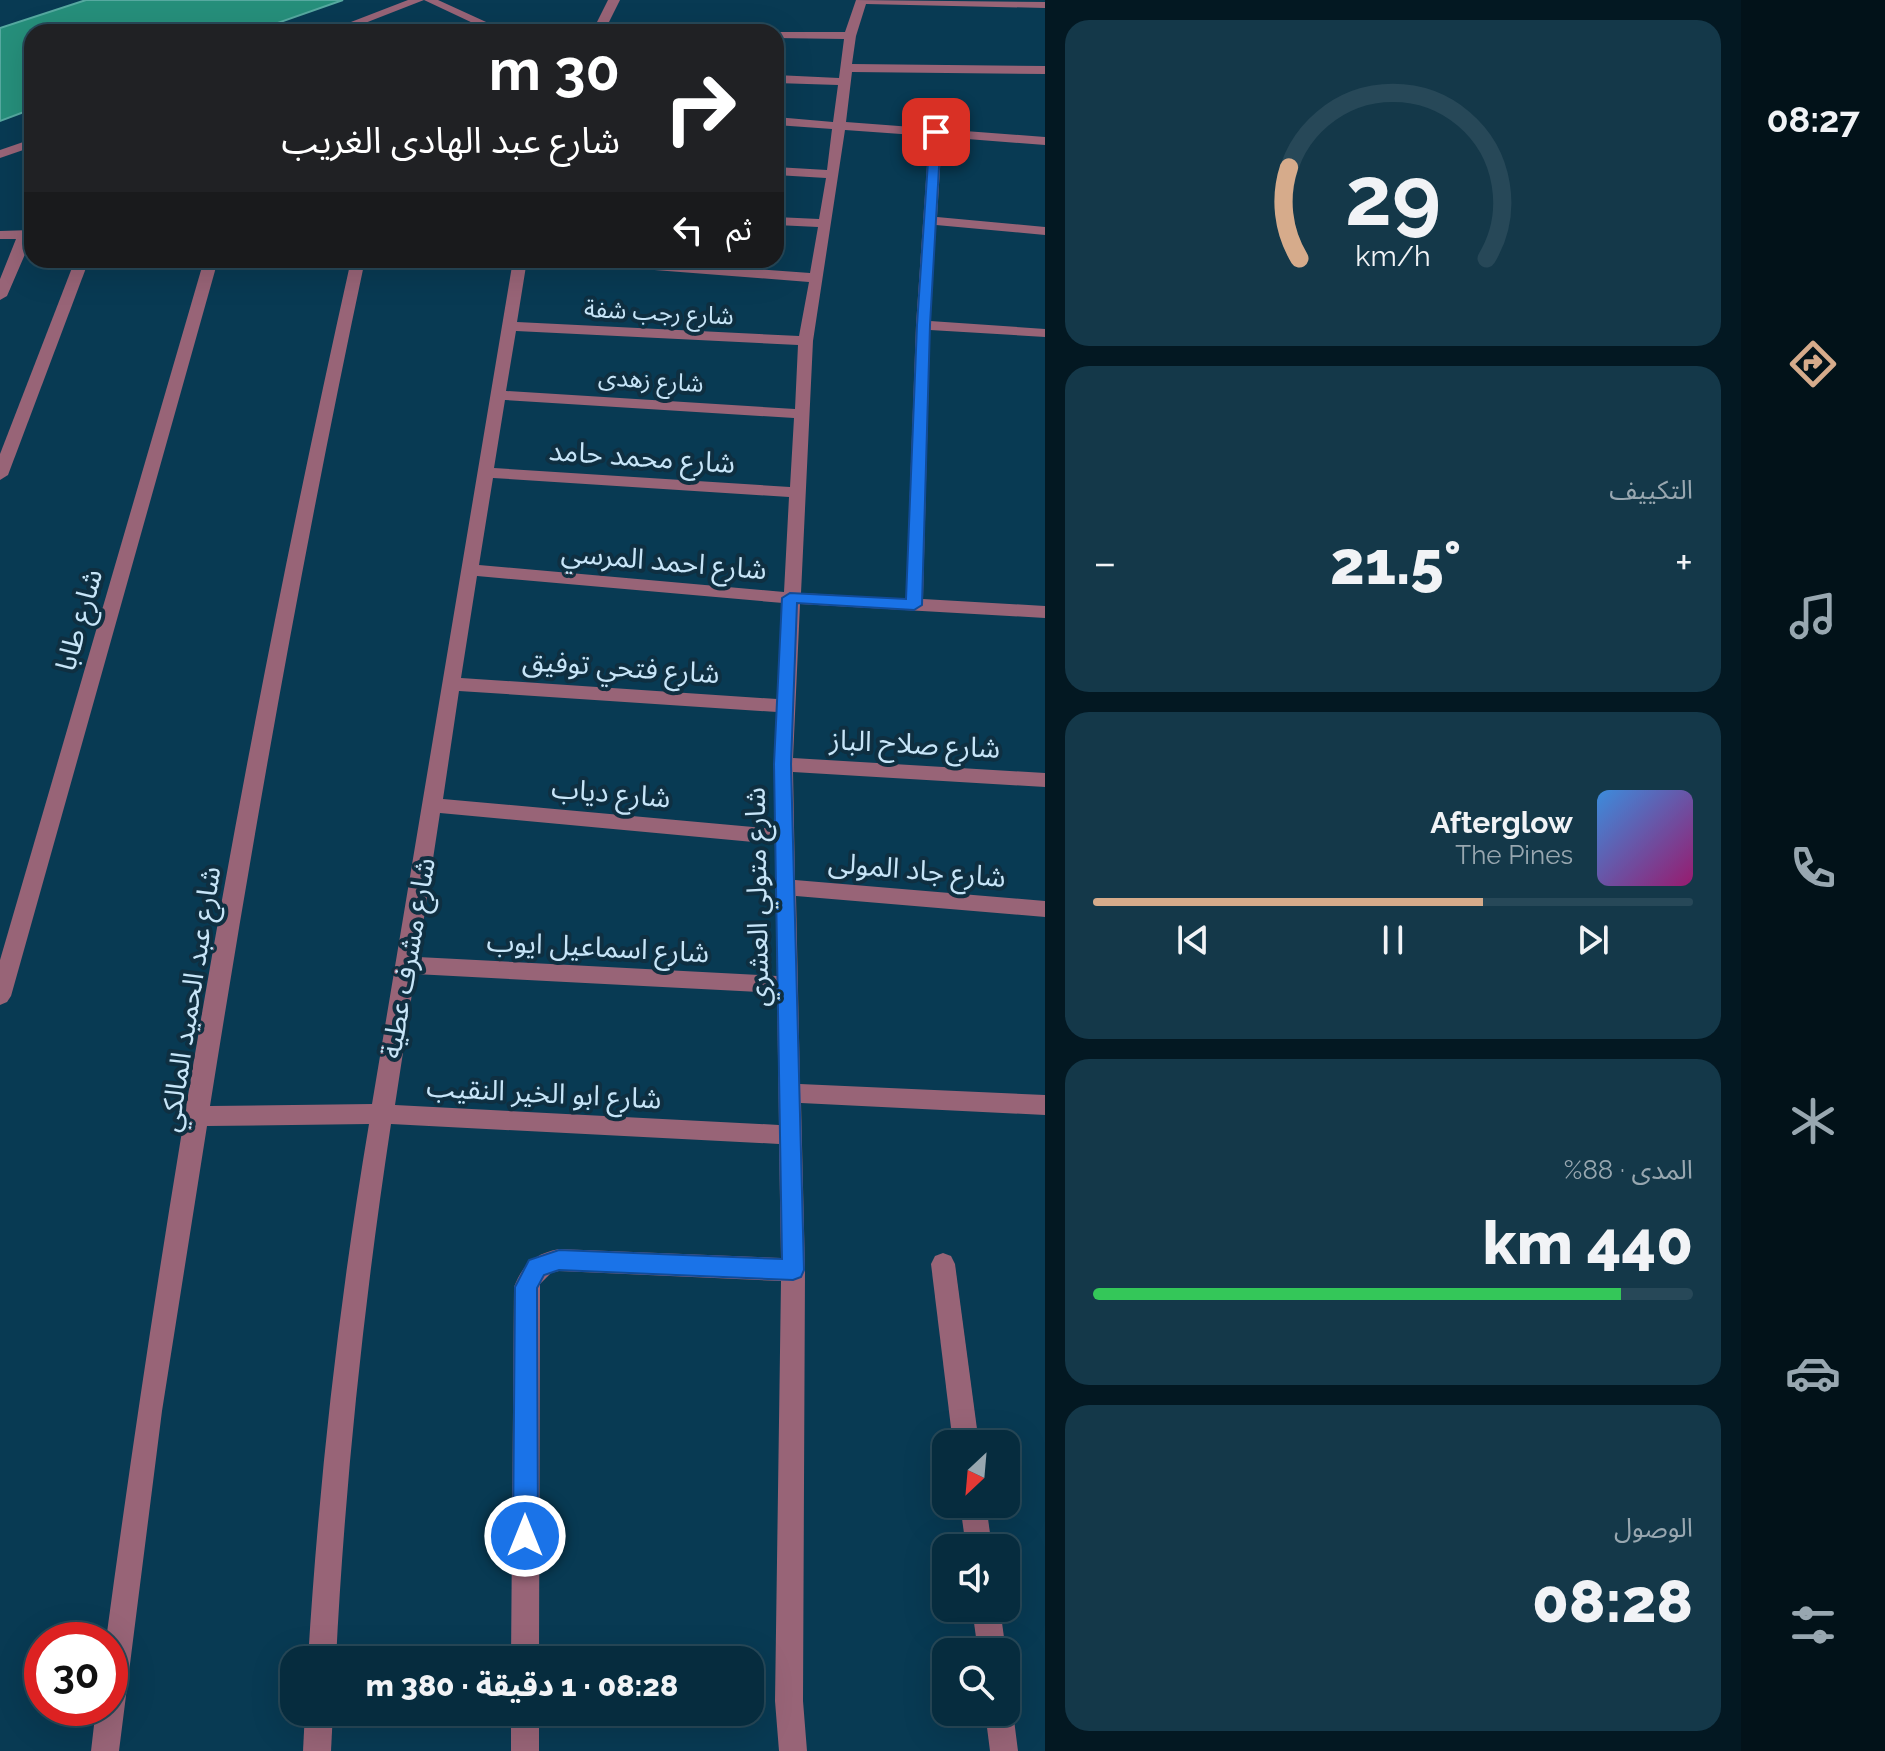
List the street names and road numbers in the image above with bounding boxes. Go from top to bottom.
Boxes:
street label: شارع رجب شفة [583,294,734,333]
street label: شارع زهدى [597,362,705,401]
street label: شارع محمد حامد [547,434,736,484]
street label: شارع احمد المرسي [560,536,768,591]
street label: شارع طابا [49,565,113,676]
street label: شارع فتحي توفيق [521,644,721,695]
street label: شارع صلاح الباز [828,723,1001,769]
street label: شارع دياب [550,771,672,819]
street label: شارع متولي العشري [739,787,780,1007]
street label: شارع جاد المولى [827,846,1007,898]
street label: شارع مشرف عطية [374,855,446,1062]
street label: شارع عبد الحميد المالكي [153,864,232,1135]
street label: شارع اسماعيل ايوب [486,925,710,973]
street label: شارع ابو الخير النقيب [425,1070,662,1120]

